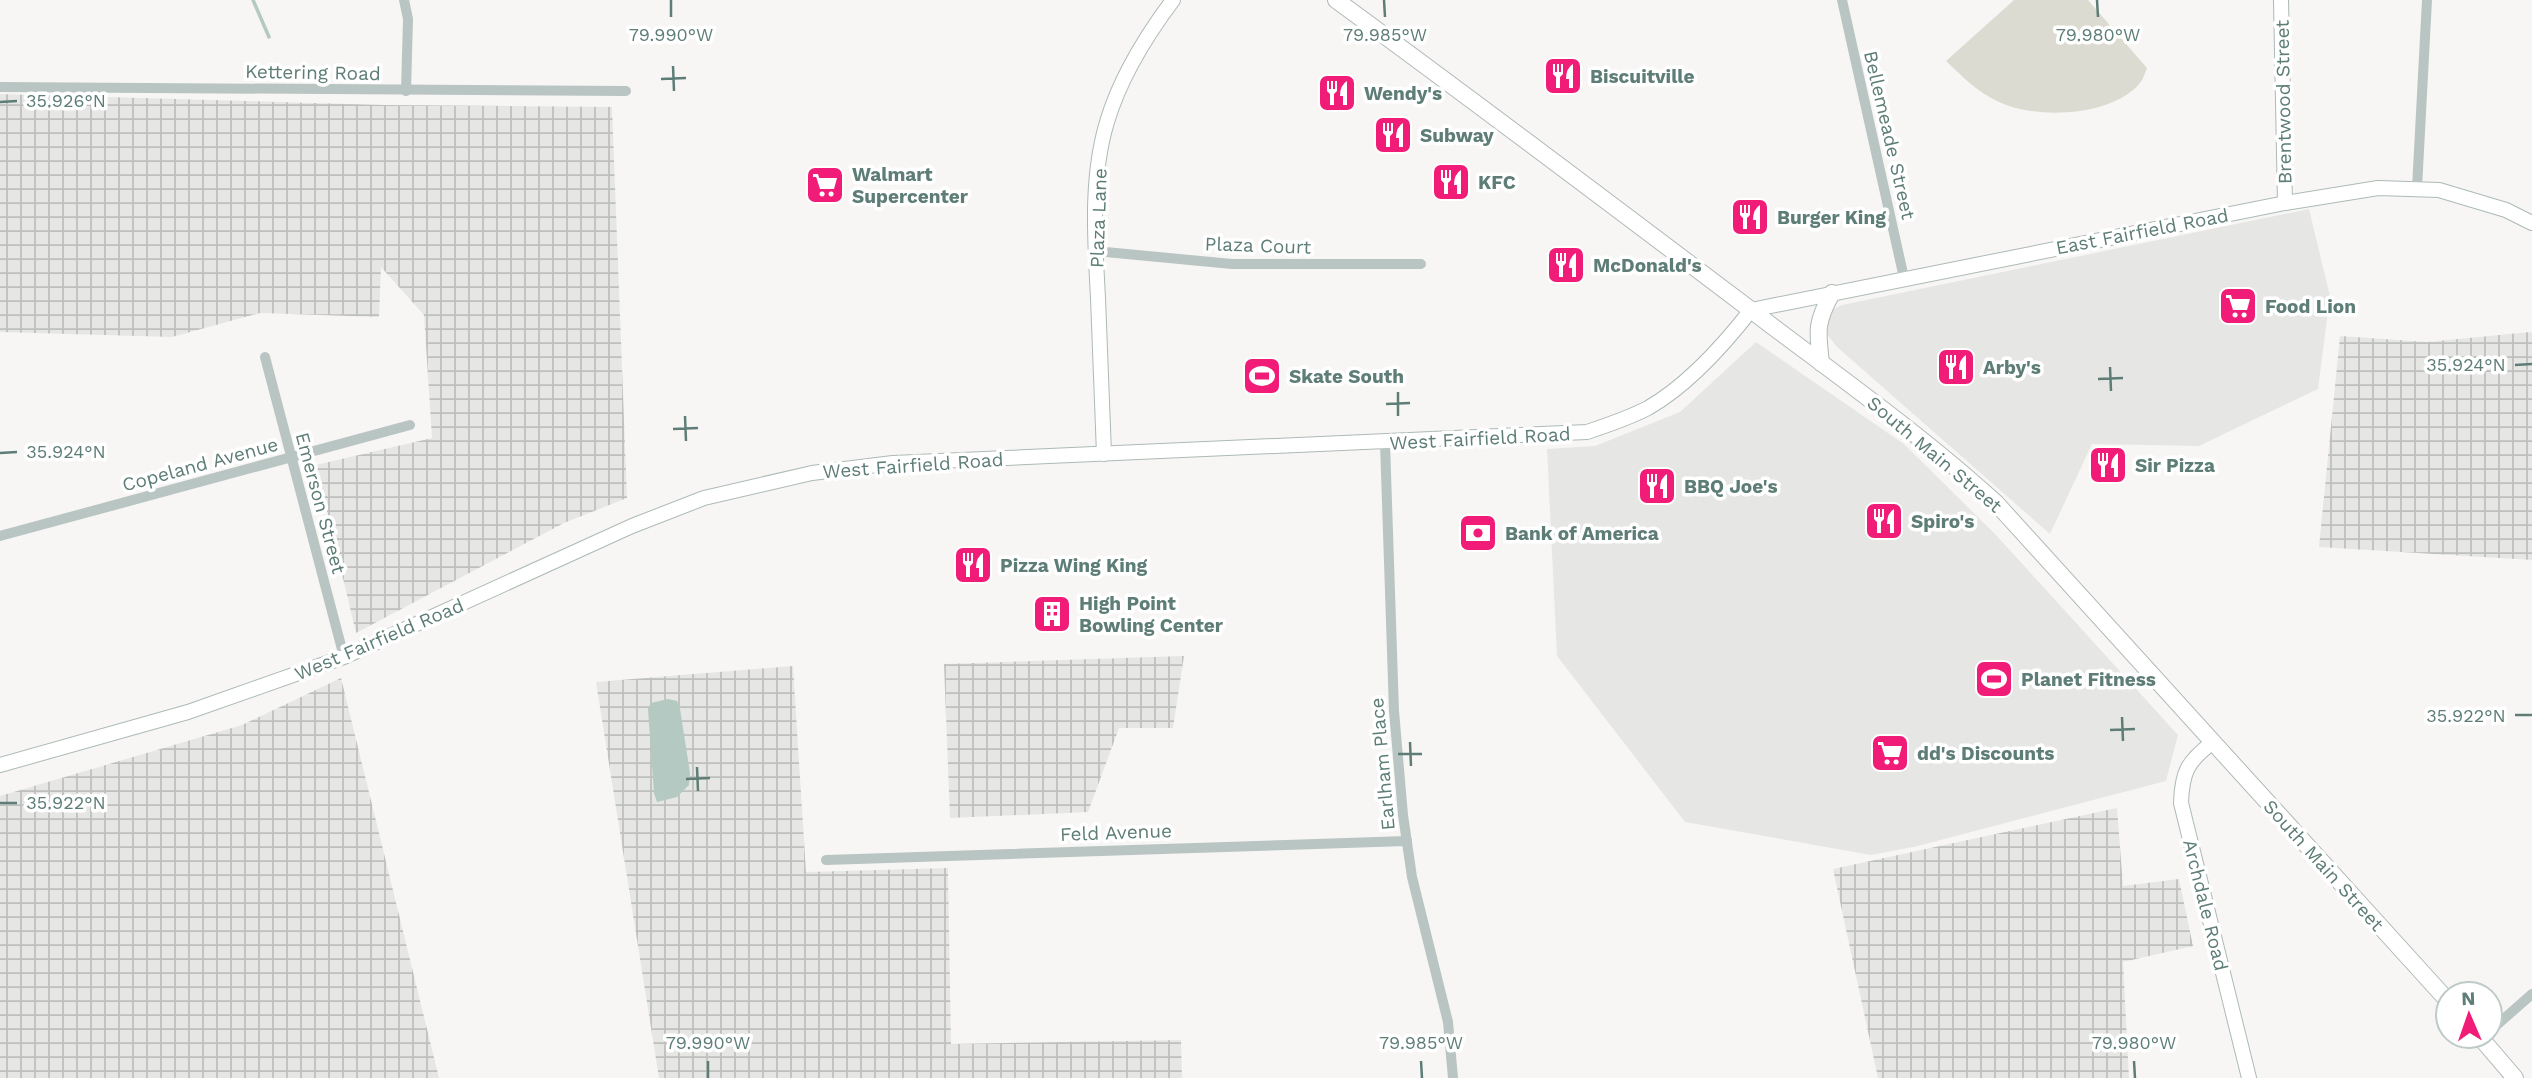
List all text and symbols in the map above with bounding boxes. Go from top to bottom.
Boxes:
street label: Brentwood Street [2271,20,2296,184]
text: 79.990°W [629,24,713,45]
text: 79.985°W [1343,24,1427,45]
text: 79.980°W [2056,24,2140,45]
street label: Bellemeade Street [1859,49,1920,222]
restaurant icon: Biscuitville [1542,55,1584,97]
street label: Kettering Road [245,60,381,85]
place label: Biscuitville [1590,65,1695,88]
restaurant icon: Wendy's [1316,72,1358,114]
place label: Wendy's [1364,82,1442,105]
text: 35.926°N [26,90,106,111]
restaurant icon: Subway [1372,114,1414,156]
place label: Subway [1420,124,1494,147]
restaurant icon: KFC [1430,161,1472,203]
place label: Walmart Supercenter [852,163,969,208]
supermarket icon: Walmart Supercenter [804,164,846,206]
street label: Plaza Lane [1085,168,1112,268]
place label: KFC [1478,171,1516,194]
restaurant icon: Burger King [1729,196,1771,238]
street label: East Fairfield Road [2054,203,2230,260]
place label: Burger King [1777,206,1886,229]
street label: Plaza Court [1204,232,1312,259]
restaurant icon: McDonald's [1545,244,1587,286]
place label: McDonald's [1593,254,1702,277]
supermarket icon: Food Lion [2217,285,2259,327]
place label: Food Lion [2265,295,2356,318]
restaurant icon: Arby's [1935,346,1977,388]
text: 35.924°N [2426,354,2506,375]
sports icon: Skate South [1241,355,1283,397]
place label: Arby's [1983,356,2041,379]
place label: Skate South [1289,365,1404,388]
street label: South Main Street [1863,391,2007,517]
street label: West Fairfield Road [1389,422,1571,455]
street label: Emerson Street [291,430,350,576]
street label: Copeland Avenue [120,433,281,496]
text: 35.924°N [26,441,106,462]
restaurant icon: Sir Pizza [2087,444,2129,486]
street label: West Fairfield Road [822,448,1004,483]
place label: Sir Pizza [2135,454,2215,477]
restaurant icon: BBQ Joe's [1636,465,1678,507]
place label: BBQ Joe's [1684,475,1778,498]
restaurant icon: Spiro's [1863,500,1905,542]
place label: Spiro's [1911,510,1974,533]
bank icon: Bank of America [1457,512,1499,554]
place label: Bank of America [1505,522,1659,545]
restaurant icon: Pizza Wing King [952,544,994,586]
place label: Pizza Wing King [1000,554,1148,577]
place label: High Point Bowling Center [1079,592,1224,637]
street label: West Fairfield Road [291,593,467,685]
building icon: High Point Bowling Center [1031,593,1073,635]
sports icon: Planet Fitness [1973,658,2015,700]
place label: Planet Fitness [2021,668,2156,691]
street label: Earlham Place [1365,697,1400,831]
text: 35.922°N [2426,705,2506,726]
supermarket icon: dd's Discounts [1869,732,1911,774]
place label: dd's Discounts [1917,742,2054,765]
text: 35.922°N [26,792,106,813]
street label: South Main Street [2259,795,2389,936]
street label: Feld Avenue [1060,819,1172,846]
street label: Archdale Road [2178,837,2233,973]
north arrow [2434,980,2504,1050]
text: N [2461,987,2476,1010]
text: 79.990°W [666,1032,750,1053]
text: 79.985°W [1379,1032,1463,1053]
text: 79.980°W [2092,1032,2176,1053]

